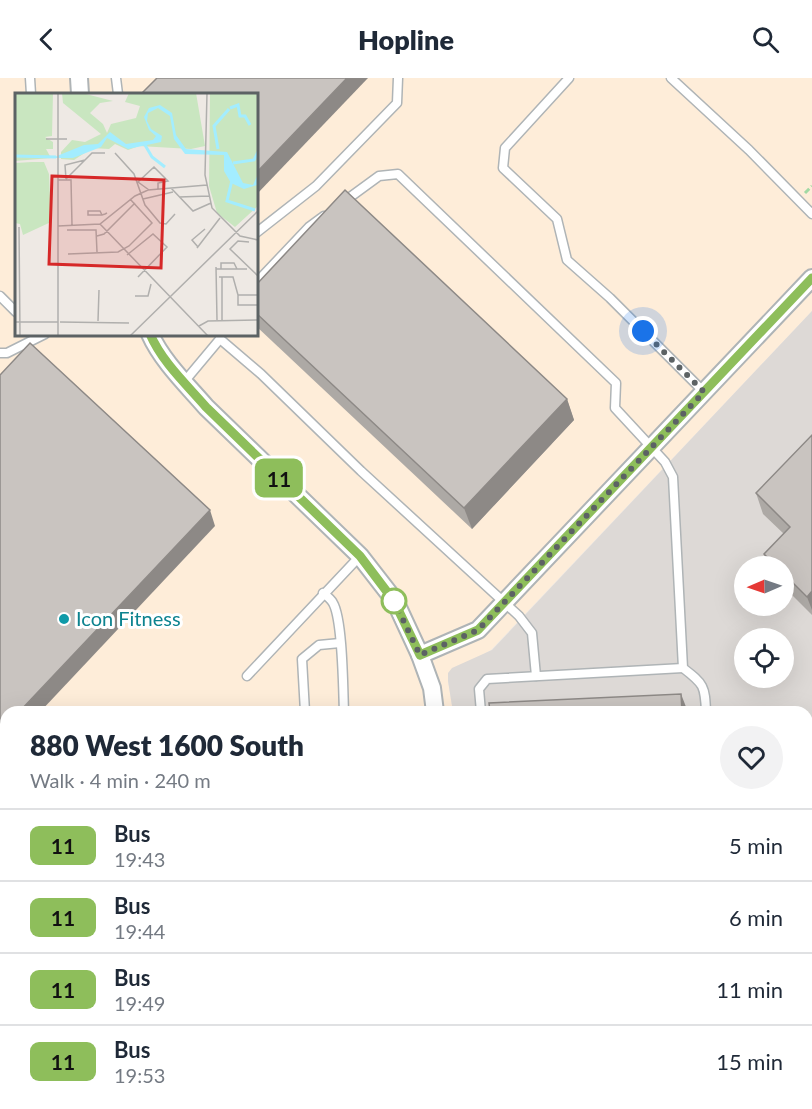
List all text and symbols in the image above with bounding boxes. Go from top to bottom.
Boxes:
icon: back [30,23,63,56]
text: Hopline [358,23,454,56]
icon: search [749,23,782,56]
inset map [15,93,258,336]
your location [628,316,658,346]
line badge: 11 [252,458,306,498]
text: 11 [267,466,291,491]
north arrow [734,556,794,616]
map controls [734,556,794,688]
unlabelled marker [381,588,407,614]
place label: Icon Fitness [76,606,181,630]
marker: Icon Fitness [57,612,71,626]
button: locate [734,628,794,688]
button: heart [720,726,783,789]
text: 880 West 1600 South [30,728,304,762]
text: Walk · 4 min · 240 m [30,768,211,792]
text: Bus [114,820,150,847]
text: 5 min [729,832,783,859]
text: 11 [51,833,75,858]
text: 19:43 [114,847,165,871]
text: Bus [114,892,150,919]
text: 6 min [729,904,783,931]
text: 11 [51,905,75,930]
text: 19:44 [114,919,165,943]
text: Bus [114,964,150,991]
text: 11 min [716,976,783,1003]
text: 11 [51,977,75,1002]
text: 19:49 [114,991,165,1015]
text: Bus [114,1036,150,1063]
text: 15 min [716,1048,783,1075]
text: 11 [51,1049,75,1074]
text: 19:53 [114,1063,165,1087]

